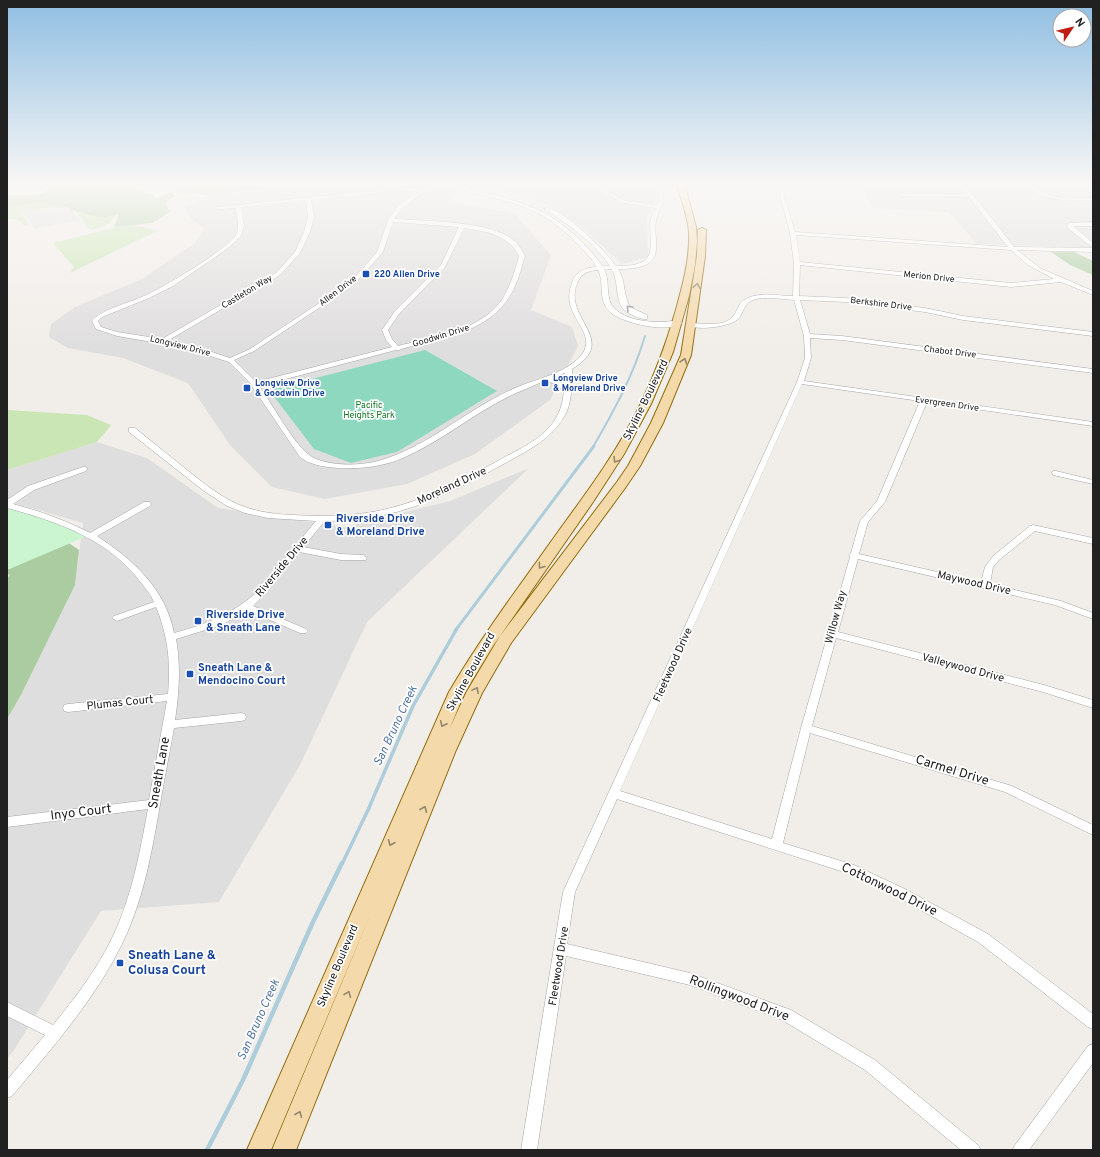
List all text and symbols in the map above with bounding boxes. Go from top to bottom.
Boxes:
north arrow [1052,8,1092,48]
text: N [1071,16,1087,30]
marker: 220 Allen Drive [361,269,371,279]
place label: 220 Allen Drive [374,269,440,280]
street label: Merion Drive [903,269,955,285]
street label: Castleton Way [220,272,275,311]
street label: Allen Drive [317,273,359,309]
one-way arrow [692,283,701,289]
street label: Berkshire Drive [850,295,913,313]
one-way arrow [626,306,634,313]
street label: Goodwin Drive [411,322,471,350]
street label: Longview Drive [149,333,212,359]
street label: Chabot Drive [923,343,977,361]
street label: Skyline Boulevard [620,357,672,443]
one-way arrow [679,357,688,364]
place label: Longview Drive & Moreland Drive [553,373,626,394]
place label: Longview Drive & Goodwin Drive [255,378,325,399]
marker: Longview Drive & Moreland Drive [540,378,550,388]
marker: Longview Drive & Goodwin Drive [242,383,252,393]
street label: Evergreen Drive [914,394,980,414]
park label: Pacific Heights Park [343,400,395,421]
one-way arrow [613,456,620,463]
street label: Moreland Drive [415,464,489,508]
place label: Riverside Drive & Moreland Drive [336,512,425,539]
marker: Riverside Drive & Moreland Drive [323,520,333,530]
street label: Riverside Drive [253,534,311,600]
one-way arrow [539,562,546,569]
street label: Maywood Drive [936,568,1012,598]
street label: Willow Way [822,589,850,645]
place label: Riverside Drive & Sneath Lane [206,608,285,635]
marker: Riverside Drive & Sneath Lane [193,616,203,626]
street label: Fleetwood Drive [650,625,696,704]
street label: Skyline Boulevard [443,630,499,714]
street label: Valleywood Drive [920,650,1006,686]
place label: Sneath Lane & Mendocino Court [198,661,286,688]
marker: Sneath Lane & Mendocino Court [185,669,195,679]
water label: San Bruno Creek [370,682,422,769]
one-way arrow [472,686,479,694]
street label: Plumas Court [86,693,154,713]
one-way arrow [439,720,447,727]
street label: Sneath Lane [146,736,174,810]
street label: Carmel Drive [913,752,991,790]
street label: Inyo Court [50,801,113,825]
one-way arrow [420,805,428,812]
one-way arrow [388,838,396,846]
street label: Cottonwood Drive [838,860,940,920]
street label: Skyline Boulevard [314,923,362,1009]
street label: Fleetwood Drive [546,925,572,1007]
place label: Sneath Lane & Colusa Court [128,948,216,979]
marker: Sneath Lane & Colusa Court [115,958,125,968]
street label: Rollingwood Drive [687,973,791,1025]
water label: San Bruno Creek [234,976,284,1063]
one-way arrow [344,990,352,997]
one-way arrow [294,1110,302,1118]

